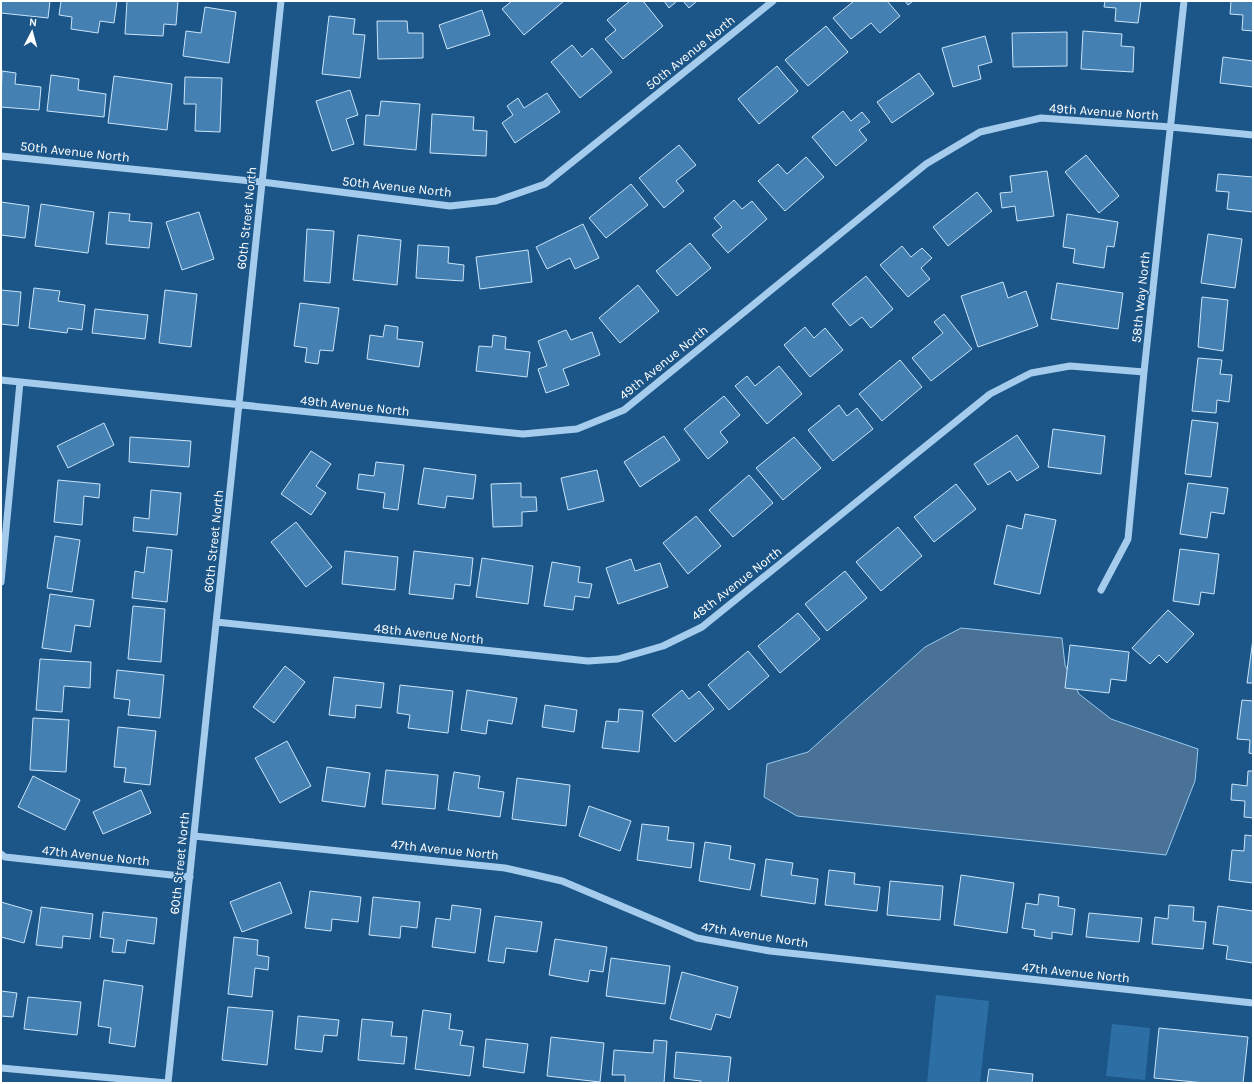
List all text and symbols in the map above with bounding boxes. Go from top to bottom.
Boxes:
north arrow [12,12,52,52]
street label: 50th Avenue North [643,12,738,93]
text: N [28,16,38,29]
street label: 49th Avenue North [1049,100,1159,123]
street label: 50th Avenue North [19,138,131,165]
street label: 60th Street North [234,166,259,270]
street label: 50th Avenue North [341,173,453,200]
street label: 58th Way North [1128,250,1153,344]
street label: 49th Avenue North [616,322,711,403]
street label: 49th Avenue North [300,392,410,419]
street label: 60th Street North [201,489,226,593]
street label: 48th Avenue North [688,544,784,623]
street label: 48th Avenue North [373,620,485,647]
street label: 60th Street North [167,811,192,915]
street label: 47th Avenue North [390,836,500,863]
street label: 47th Avenue North [41,842,151,869]
street label: 47th Avenue North [700,919,810,950]
street label: 47th Avenue North [1021,959,1131,986]

